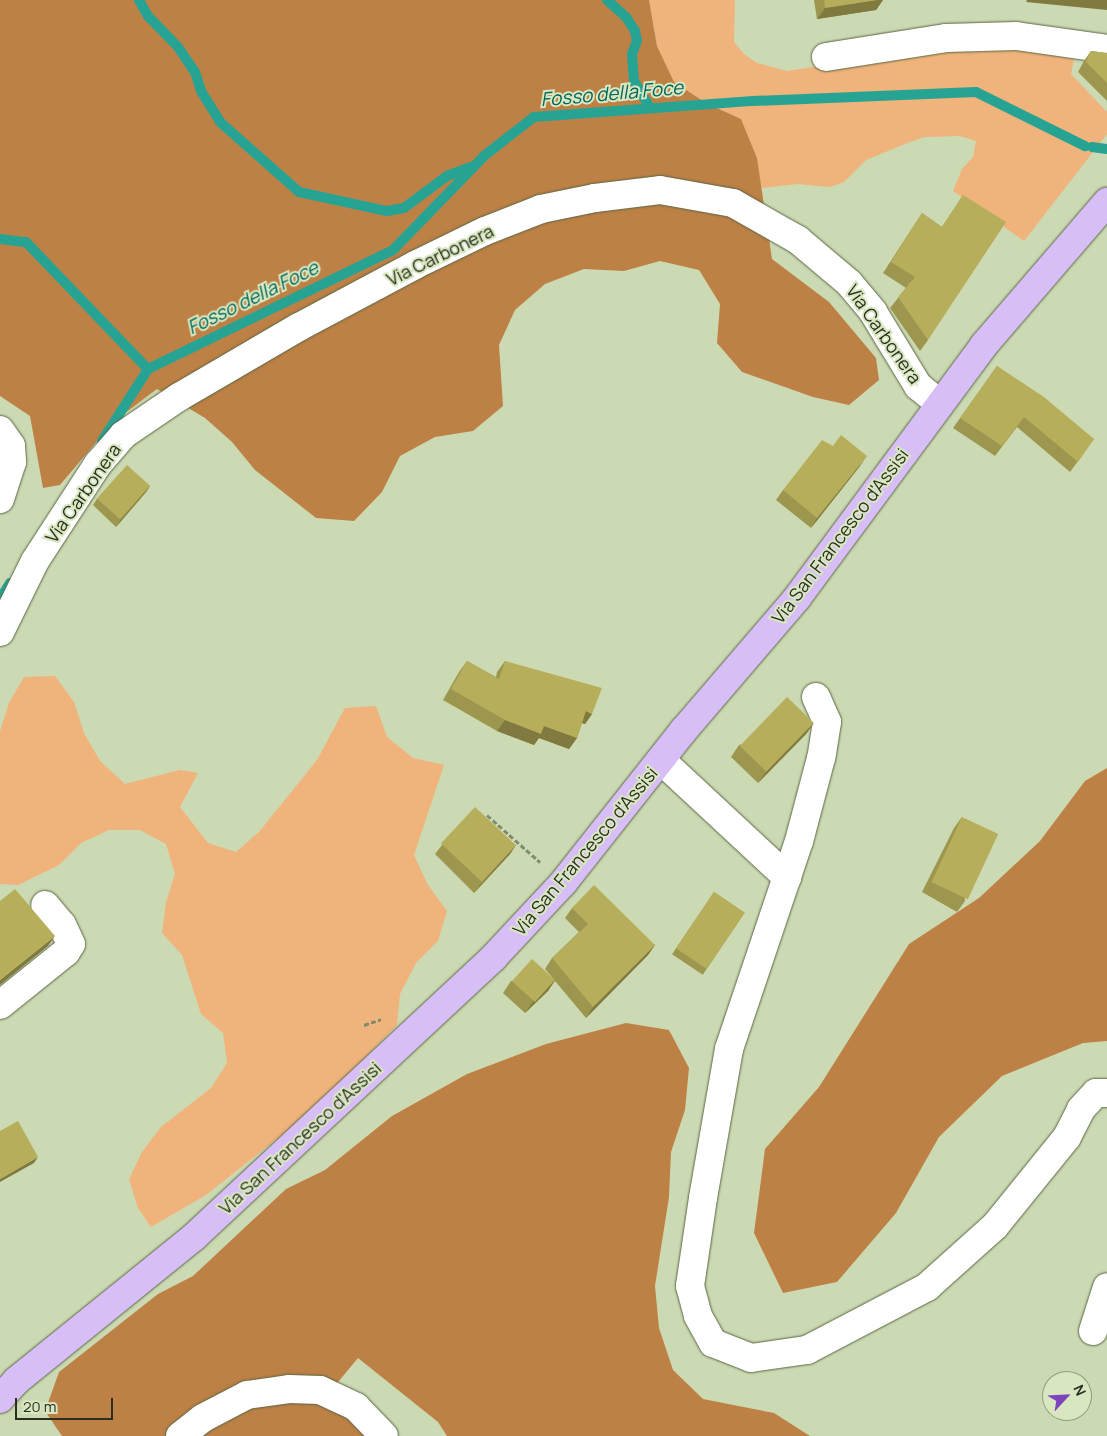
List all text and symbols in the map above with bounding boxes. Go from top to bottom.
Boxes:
water label: Fosso della Foce [540,76,684,112]
street label: Via Carbonera [383,220,497,290]
water label: Fosso della Foce [184,256,322,340]
street label: Via Carbonera [842,280,926,388]
street label: Via Carbonera [41,439,125,547]
street label: Via San Francesco d'Assisi [767,444,913,628]
street label: Via San Francesco d'Assisi [508,762,662,940]
street label: Via San Francesco d'Assisi [215,1057,385,1219]
north arrow [1042,1371,1092,1421]
text: N [1069,1381,1091,1398]
scale bar [18,1388,115,1420]
text: 20 m [23,1396,56,1417]

